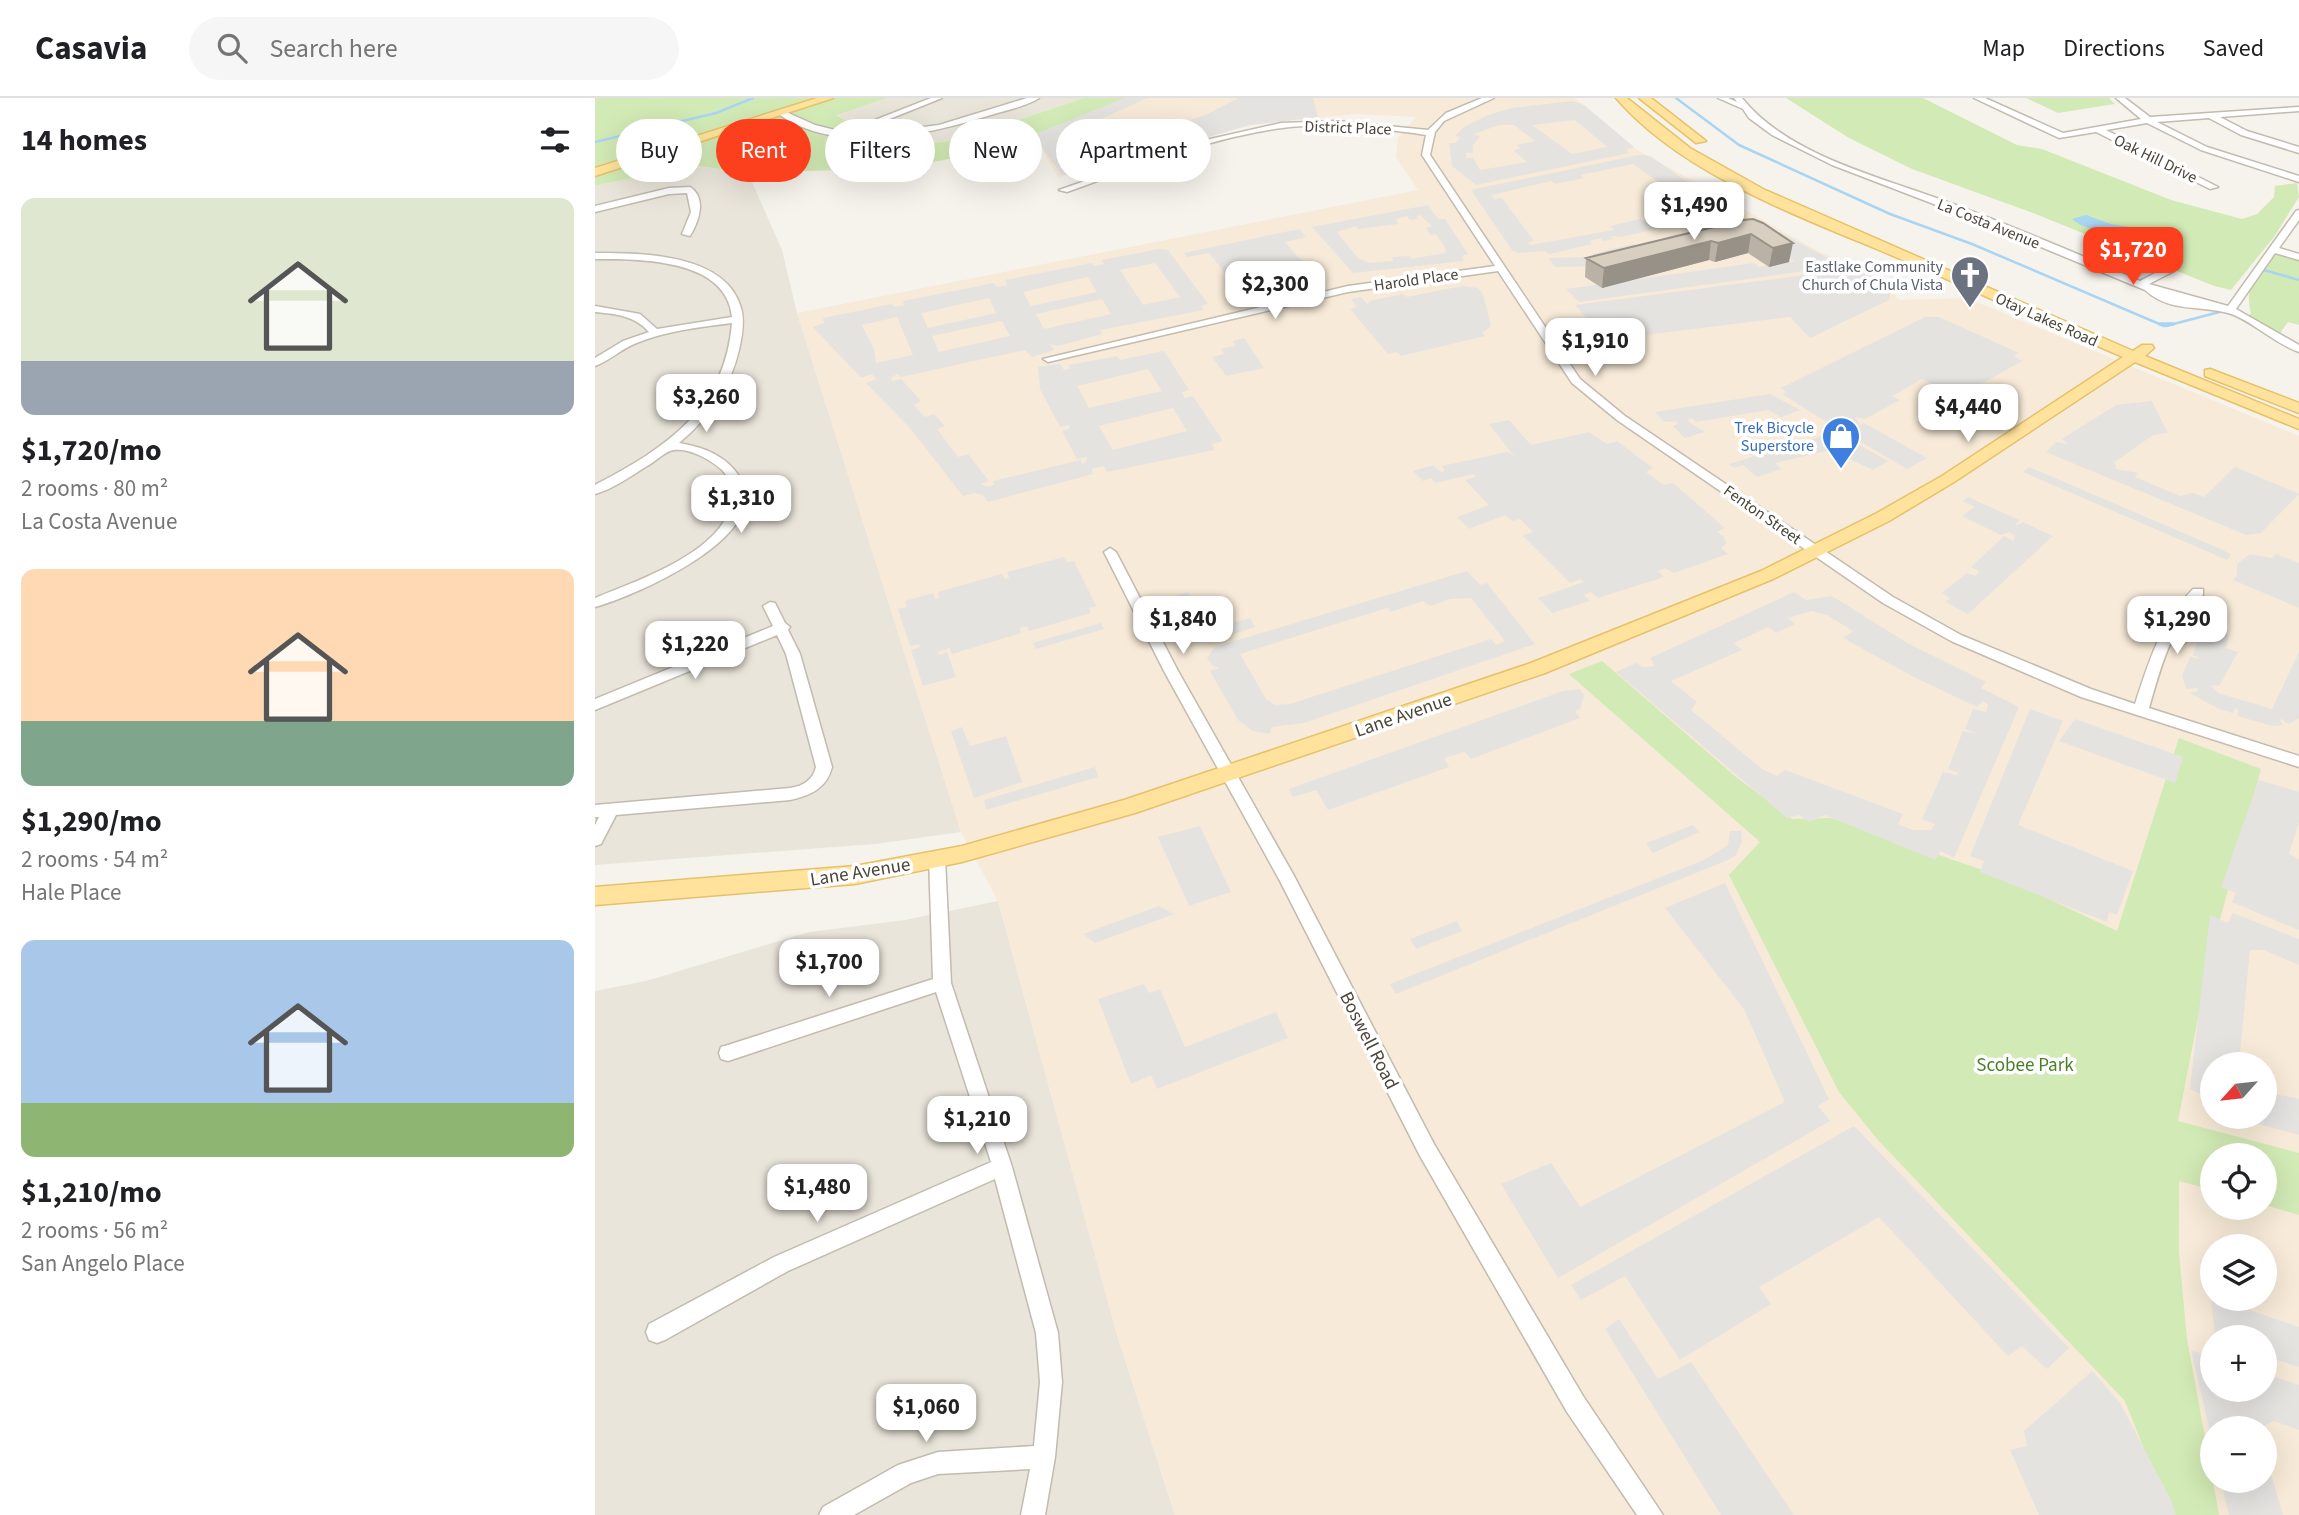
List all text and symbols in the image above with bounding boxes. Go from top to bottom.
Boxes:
search box [189,17,679,80]
text: Casavia [35,25,147,72]
icon: search [213,29,251,67]
text: Search here [269,30,398,67]
text: Map [1982,31,2025,66]
text: Directions [2063,31,2165,66]
text: Saved [2203,31,2264,66]
street label: District Place [1304,115,1392,141]
text: 14 homes [21,119,147,162]
chip: Buy [616,119,702,182]
chip: Rent [716,119,811,182]
chip: Filters [825,119,935,182]
chip: New [949,119,1042,182]
chip: Apartment [1056,119,1211,182]
icon: filters [536,121,574,159]
street label: Oak Hill Drive [2110,129,2201,189]
pin: $1,490 [1637,183,1751,242]
text: $1,490 [1660,188,1728,221]
street label: La Costa Avenue [1934,193,2043,255]
pin: $1,720 [2076,228,2190,287]
text: $1,720 [2099,233,2167,266]
icon: home [235,243,361,369]
church icon: Eastlake Community Church of Chula Vista [1949,254,1991,309]
place label: Eastlake Community Church of Chula Vista [1802,256,1944,296]
pin: $2,300 [1218,262,1332,321]
street label: Harold Place [1373,263,1460,297]
text: $2,300 [1241,267,1309,300]
street label: Otay Lakes Road [1992,287,2101,352]
pin: $1,910 [1538,318,1652,378]
text: $1,910 [1561,324,1629,357]
pin: $3,260 [649,374,763,434]
text: $3,260 [672,380,740,413]
pin: $4,440 [1911,384,2025,444]
text: $4,440 [1934,390,2002,423]
shop icon: Trek Bicycle Superstore [1820,415,1862,470]
place label: Trek Bicycle Superstore [1734,417,1814,457]
text: $1,720/mo [21,429,162,472]
text: 2 rooms · 80 m² [21,472,168,505]
pin: $1,310 [684,476,798,535]
street label: Fenton Street [1719,480,1806,550]
text: $1,310 [707,481,775,514]
text: La Costa Avenue [21,505,177,538]
pin: $1,840 [1126,596,1240,656]
pin: $1,290 [2120,596,2234,656]
text: $1,840 [1149,602,1217,635]
text: $1,290 [2143,602,2211,635]
icon: home [235,614,361,740]
pin: $1,220 [638,622,752,681]
text: $1,220 [661,627,729,660]
street label: Lane Avenue [1351,686,1456,745]
text: $1,290/mo [21,800,162,843]
text: 2 rooms · 54 m² [21,843,168,876]
street label: Lane Avenue [808,851,912,894]
text: Hale Place [21,876,121,909]
pin: $1,700 [772,940,886,999]
text: $1,700 [795,945,863,978]
icon: home [235,985,361,1111]
street label: Boswell Road [1332,987,1405,1094]
park label: Scobee Park [1976,1052,2074,1079]
north arrow [2200,1052,2277,1129]
map controls [2200,1052,2277,1493]
pin: $1,210 [920,1096,1034,1156]
text: $1,210 [943,1102,1011,1135]
button: locate [2200,1143,2277,1220]
pin: $1,480 [760,1164,874,1224]
text: $1,480 [783,1170,851,1203]
text: $1,210/mo [21,1171,162,1214]
text: 2 rooms · 56 m² [21,1214,168,1247]
button: layers [2200,1234,2277,1311]
text: San Angelo Place [21,1247,185,1280]
button: + [2200,1325,2277,1402]
pin: $1,060 [869,1384,983,1444]
text: $1,060 [892,1390,960,1423]
button: − [2200,1416,2277,1493]

